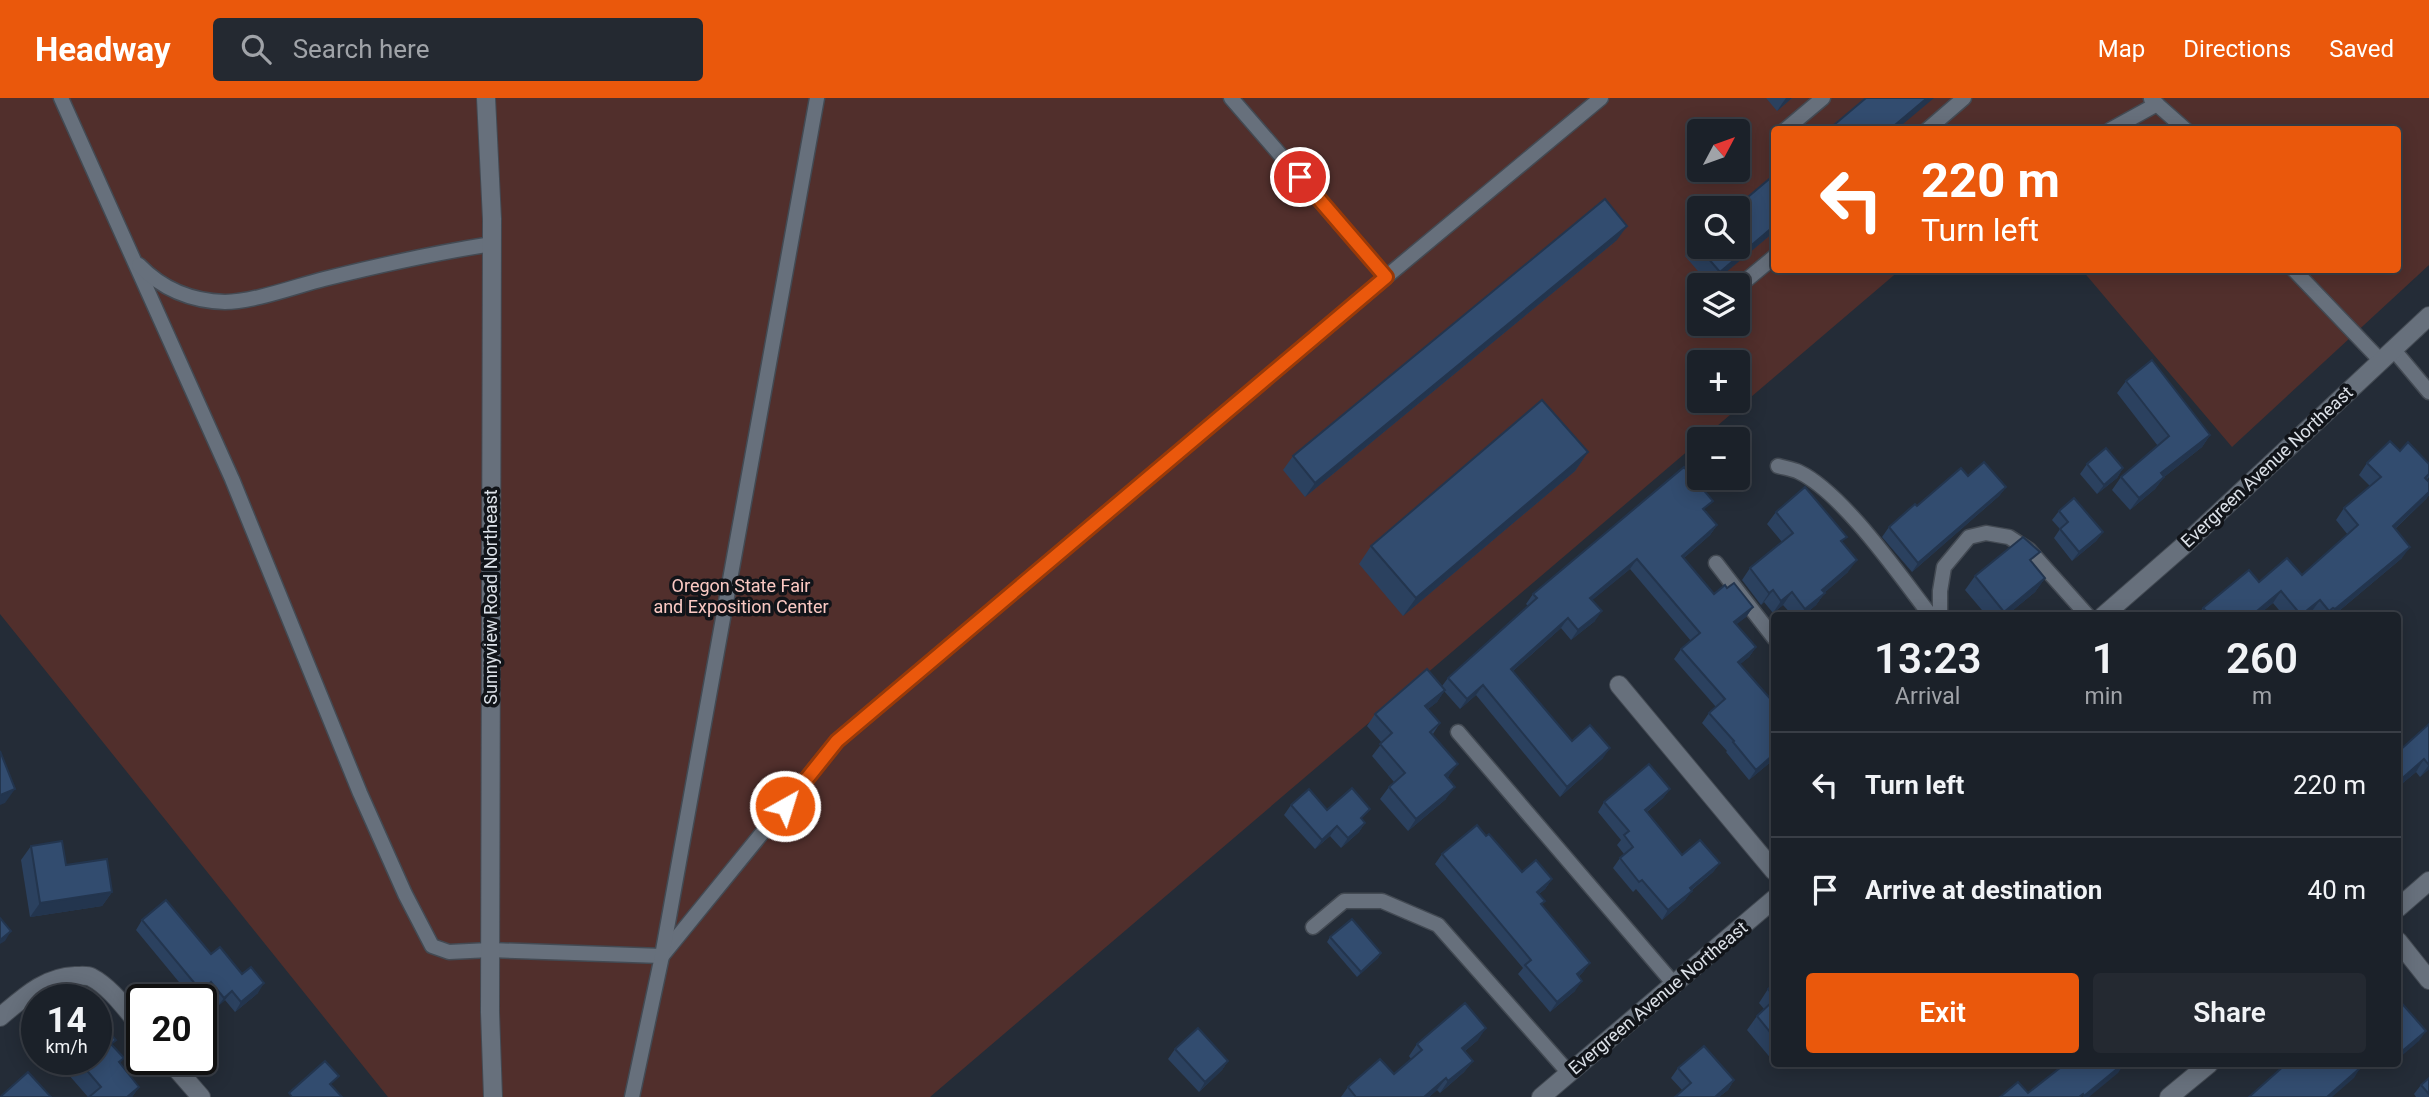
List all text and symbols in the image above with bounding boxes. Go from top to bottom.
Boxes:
search box [213,18,703,81]
text: Headway [35,30,171,69]
icon: search [237,30,275,68]
text: Search here [293,34,429,64]
text: Map [2098,35,2145,63]
text: Directions [2183,35,2291,63]
text: Saved [2329,35,2394,63]
north arrow [1687,119,1750,182]
map controls [1687,119,1750,490]
pin [1270,147,1330,207]
text: 220 m [1921,152,2060,209]
icon: left [1806,154,1897,245]
icon: arrive [1281,158,1319,196]
button: search [1687,196,1750,259]
text: Turn left [1921,211,2039,249]
button: layers [1687,273,1750,336]
button: + [1687,350,1750,413]
street label: Evergreen Avenue Northeast [2177,382,2357,552]
button: − [1687,427,1750,490]
street label: Sunnyview Road Northeast [480,489,501,705]
park label: Oregon State Fair and Exposition Center [653,575,829,617]
text: 13:23 [1874,634,1981,683]
text: 1 [2092,634,2116,683]
text: 260 [2226,634,2298,683]
text: Arrival [1895,683,1960,710]
text: min [2084,683,2123,710]
text: m [2252,683,2272,710]
icon: left [1806,766,1844,804]
position arrow [748,769,822,843]
text: Turn left [1865,770,1964,800]
text: 220 m [2293,770,2366,800]
icon: arrive [1806,871,1844,909]
text: Arrive at destination [1865,875,2102,905]
text: 40 m [2308,875,2366,905]
street label: Evergreen Avenue Northeast [1564,917,1751,1079]
button: Exit [1806,973,2079,1053]
button: Share [2093,973,2366,1053]
speed limit sign: 20 [126,984,217,1075]
text: 14 [46,1000,87,1041]
text: km/h [45,1036,88,1057]

